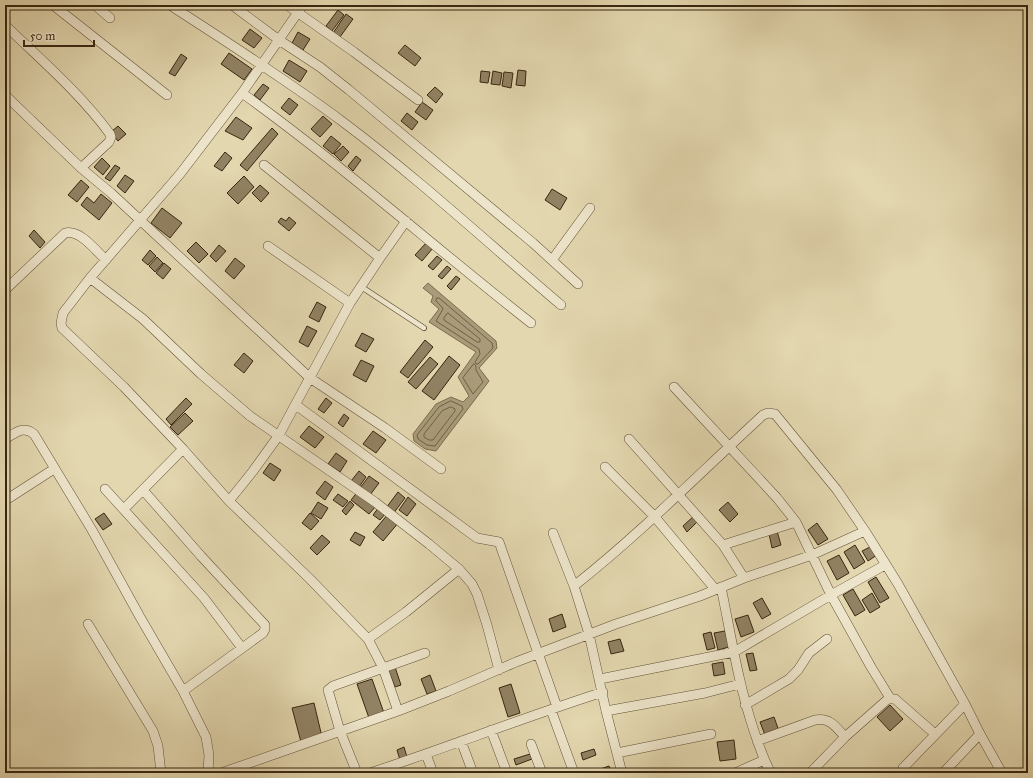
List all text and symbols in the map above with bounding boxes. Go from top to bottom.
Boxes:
scale bar [24,22,94,48]
text: 50 m [30,29,55,43]

